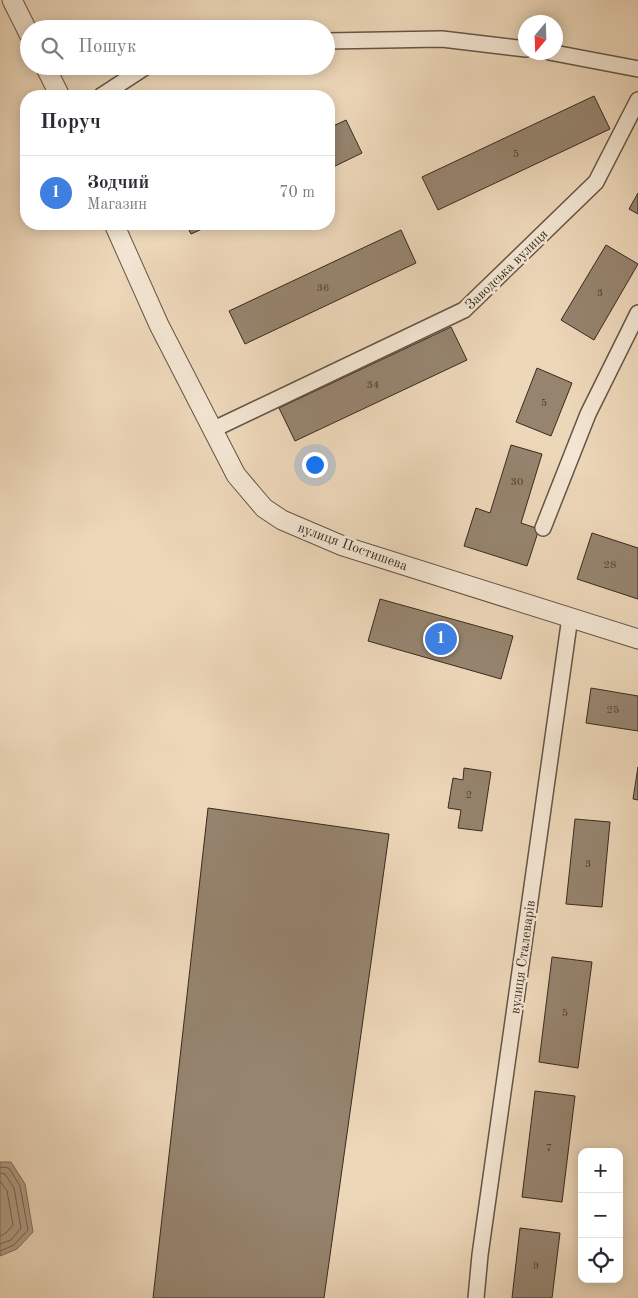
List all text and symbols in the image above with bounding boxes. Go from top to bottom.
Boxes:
north arrow [518,15,563,60]
search box [20,20,335,75]
icon: search [38,34,66,62]
text: Пошук [78,38,136,57]
text: Поруч [40,112,101,133]
house number: 5 [513,149,519,160]
text: Зодчий [87,174,149,193]
text: 1 [51,185,61,201]
text: 70 m [279,185,315,201]
text: Магазин [87,197,147,213]
street label: Заводська вулиця [463,227,551,312]
house number: 36 [317,283,329,294]
house number: 3 [597,288,603,299]
house number: 34 [367,380,379,391]
house number: 5 [541,398,547,409]
your location [302,452,328,478]
house number: 30 [511,477,523,488]
street label: вулиця Постишева [296,521,410,573]
house number: 28 [604,560,616,571]
pin: 1 [425,620,457,658]
house number: 25 [607,705,619,716]
house number: 2 [466,790,472,801]
house number: 3 [585,859,591,870]
street label: вулиця Сталеварів [508,899,538,1015]
house number: 5 [562,1008,568,1019]
house number: 7 [546,1143,552,1154]
map controls [578,1148,623,1283]
button: + [578,1148,623,1193]
button: − [578,1193,623,1238]
button: locate [578,1238,623,1283]
house number: 9 [533,1261,539,1272]

